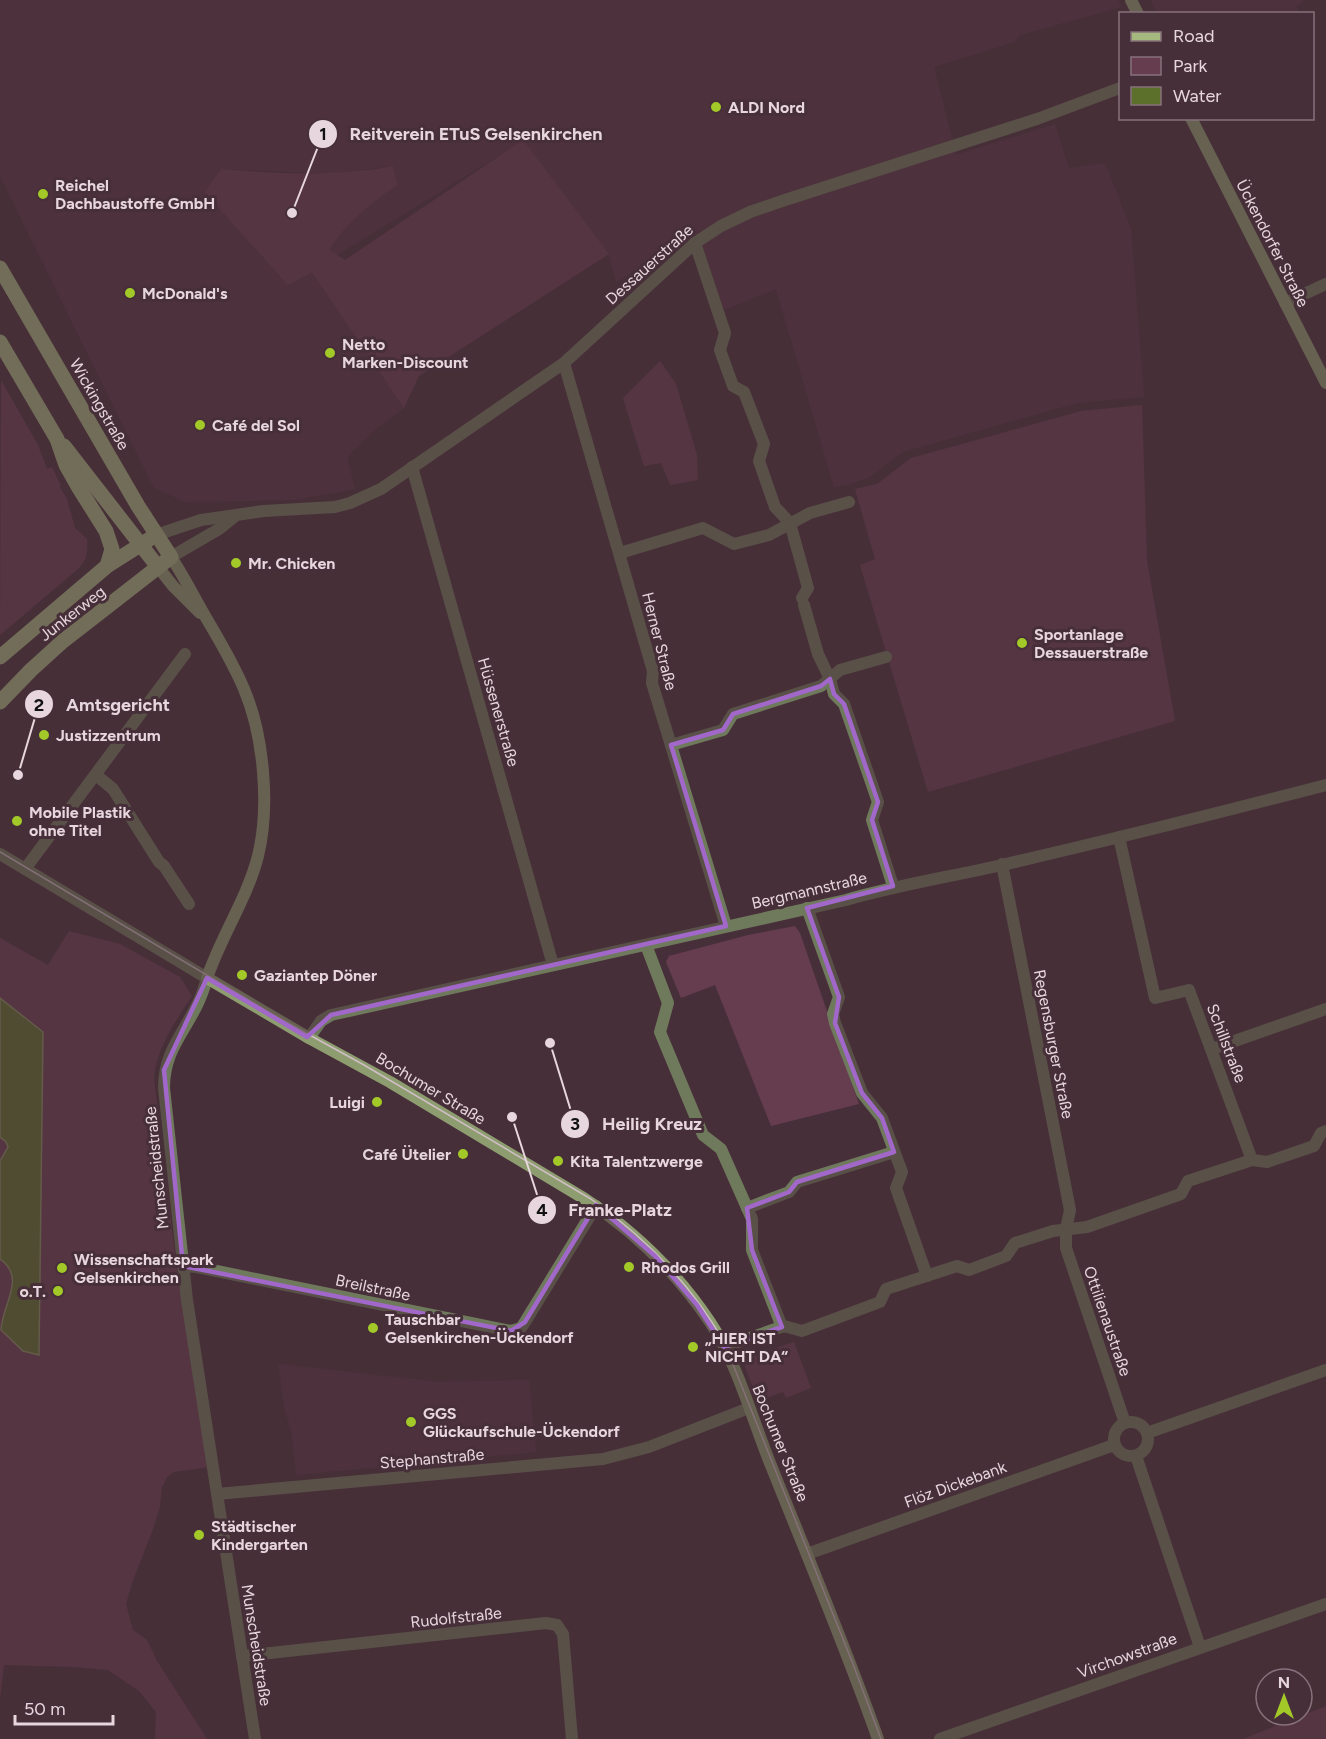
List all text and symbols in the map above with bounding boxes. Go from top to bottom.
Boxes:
legend [1119,12,1314,120]
text: Road [1173,25,1214,47]
text: Park [1173,55,1208,77]
text: Water [1173,85,1221,107]
place label: ALDI Nord [728,98,805,117]
marker: ALDI Nord [709,100,723,114]
callout: Reitverein ETuS Gelsenkirchen [308,116,615,152]
text: 1 [319,123,327,145]
text: Reitverein ETuS Gelsenkirchen [350,123,602,145]
place label: Reichel Dachbaustoffe GmbH [55,176,215,213]
street label: Ückendorfer Straße [1232,176,1313,310]
marker: Reichel Dachbaustoffe GmbH [36,187,50,201]
street label: Dessauerstraße [602,220,697,308]
place label: McDonald's [142,284,228,303]
marker: McDonald's [123,286,137,300]
place label: Netto Marken-Discount [342,335,468,372]
marker: Netto Marken-Discount [323,346,337,360]
street label: Wickingstraße [66,355,134,454]
place label: Café del Sol [212,416,300,435]
marker: Café del Sol [193,418,207,432]
place label: Mr. Chicken [248,554,335,573]
marker: Mr. Chicken [229,556,243,570]
street label: Junkerweg [36,582,109,645]
street label: Herner Straße [638,590,681,692]
place label: Sportanlage Dessauerstraße [1034,625,1148,662]
marker: Sportanlage Dessauerstraße [1015,636,1029,650]
street label: Hüssenerstraße [474,655,523,769]
callout: Amtsgericht [24,686,182,722]
text: 2 [34,694,44,716]
text: Amtsgericht [66,694,170,716]
place label: Justizzentrum [56,726,161,745]
marker: Justizzentrum [37,728,51,742]
place label: Mobile Plastik ohne Titel [29,803,132,840]
marker: Mobile Plastik ohne Titel [10,814,24,828]
street label: Bergmannstraße [750,868,869,913]
place label: Gaziantep Döner [254,966,377,985]
marker: Gaziantep Döner [235,968,249,982]
street label: Regensburger Straße [1030,968,1077,1121]
street label: Schillstraße [1203,1001,1250,1086]
street label: Bochumer Straße [372,1048,489,1129]
place label: Luigi [329,1093,365,1112]
marker: Luigi [370,1095,384,1109]
street label: Munscheidstraße [141,1105,172,1230]
callout: Heilig Kreuz [560,1106,714,1142]
text: 3 [570,1113,580,1135]
text: Heilig Kreuz [602,1113,702,1135]
place label: Café Ütelier [363,1145,451,1164]
marker: Café Ütelier [456,1147,470,1161]
place label: Kita Talentzwerge [570,1152,703,1171]
marker: Kita Talentzwerge [551,1154,565,1168]
callout: Franke-Platz [527,1192,684,1228]
text: 4 [536,1199,548,1221]
text: Franke-Platz [568,1199,672,1221]
place label: Wissenschaftspark Gelsenkirchen [74,1250,214,1287]
place label: Rhodos Grill [641,1258,730,1277]
marker: Rhodos Grill [622,1260,636,1274]
marker: Wissenschaftspark Gelsenkirchen [55,1261,69,1275]
street label: Ottilienaustraße [1080,1264,1135,1379]
street label: Breilstraße [334,1270,412,1305]
place label: o.T. [19,1282,46,1301]
marker: o.T. [51,1284,65,1298]
place label: Tauschbar Gelsenkirchen-Ückendorf [385,1310,574,1347]
marker: Tauschbar Gelsenkirchen-Ückendorf [366,1321,380,1335]
place label: „HIER IST NICHT DA“ [705,1329,788,1366]
marker: „HIER IST NICHT DA“ [686,1340,700,1354]
street label: Bochumer Straße [748,1382,813,1505]
place label: GGS Glückaufschule-Ückendorf [423,1404,620,1441]
marker: GGS Glückaufschule-Ückendorf [404,1415,418,1429]
street label: Stephanstraße [379,1444,485,1473]
street label: Flöz Dickebank [902,1457,1009,1512]
place label: Städtischer Kindergarten [211,1517,308,1554]
marker: Städtischer Kindergarten [192,1528,206,1542]
street label: Munscheidstraße [237,1583,276,1708]
street label: Rudolfstraße [409,1603,503,1632]
street label: Virchowstraße [1075,1629,1180,1682]
north arrow [1254,1667,1314,1727]
text: N [1278,1673,1290,1692]
scale bar [15,1688,112,1726]
text: 50 m [24,1698,66,1720]

